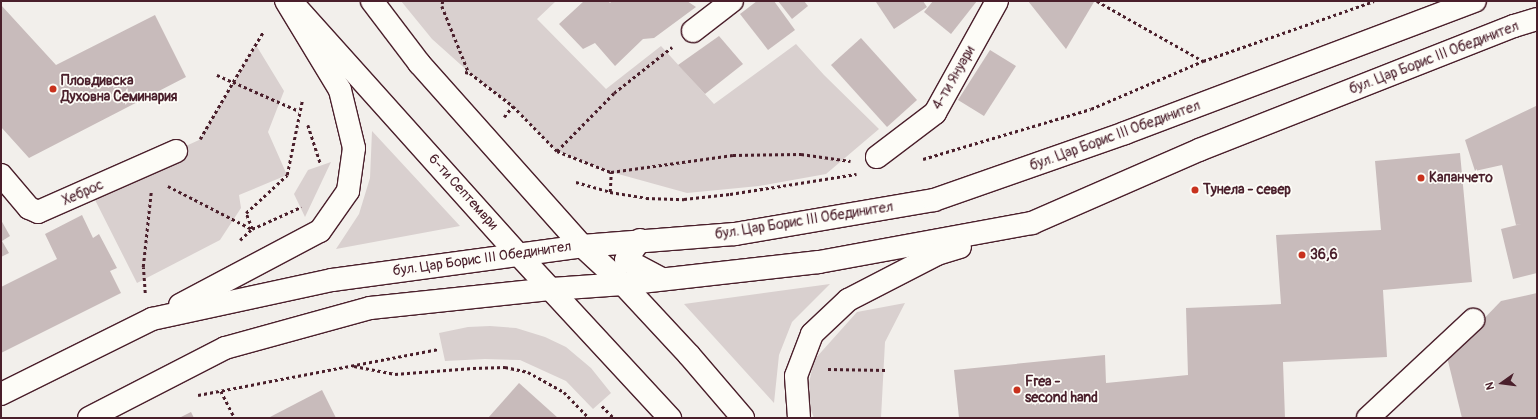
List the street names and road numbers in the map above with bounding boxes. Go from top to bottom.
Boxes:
street label: бул. Цар Борис III Обединител [1347,18,1521,98]
street label: 4-ти Януари [929,43,979,113]
street label: бул. Цар Борис III Обединител [1027,97,1203,175]
street label: 6-ти Септември [425,151,501,233]
street label: Хеброс [60,176,106,210]
street label: бул. Цар Борис III Обединител [714,199,894,243]
street label: бул. Цар Борис III Обединител [392,238,572,280]

